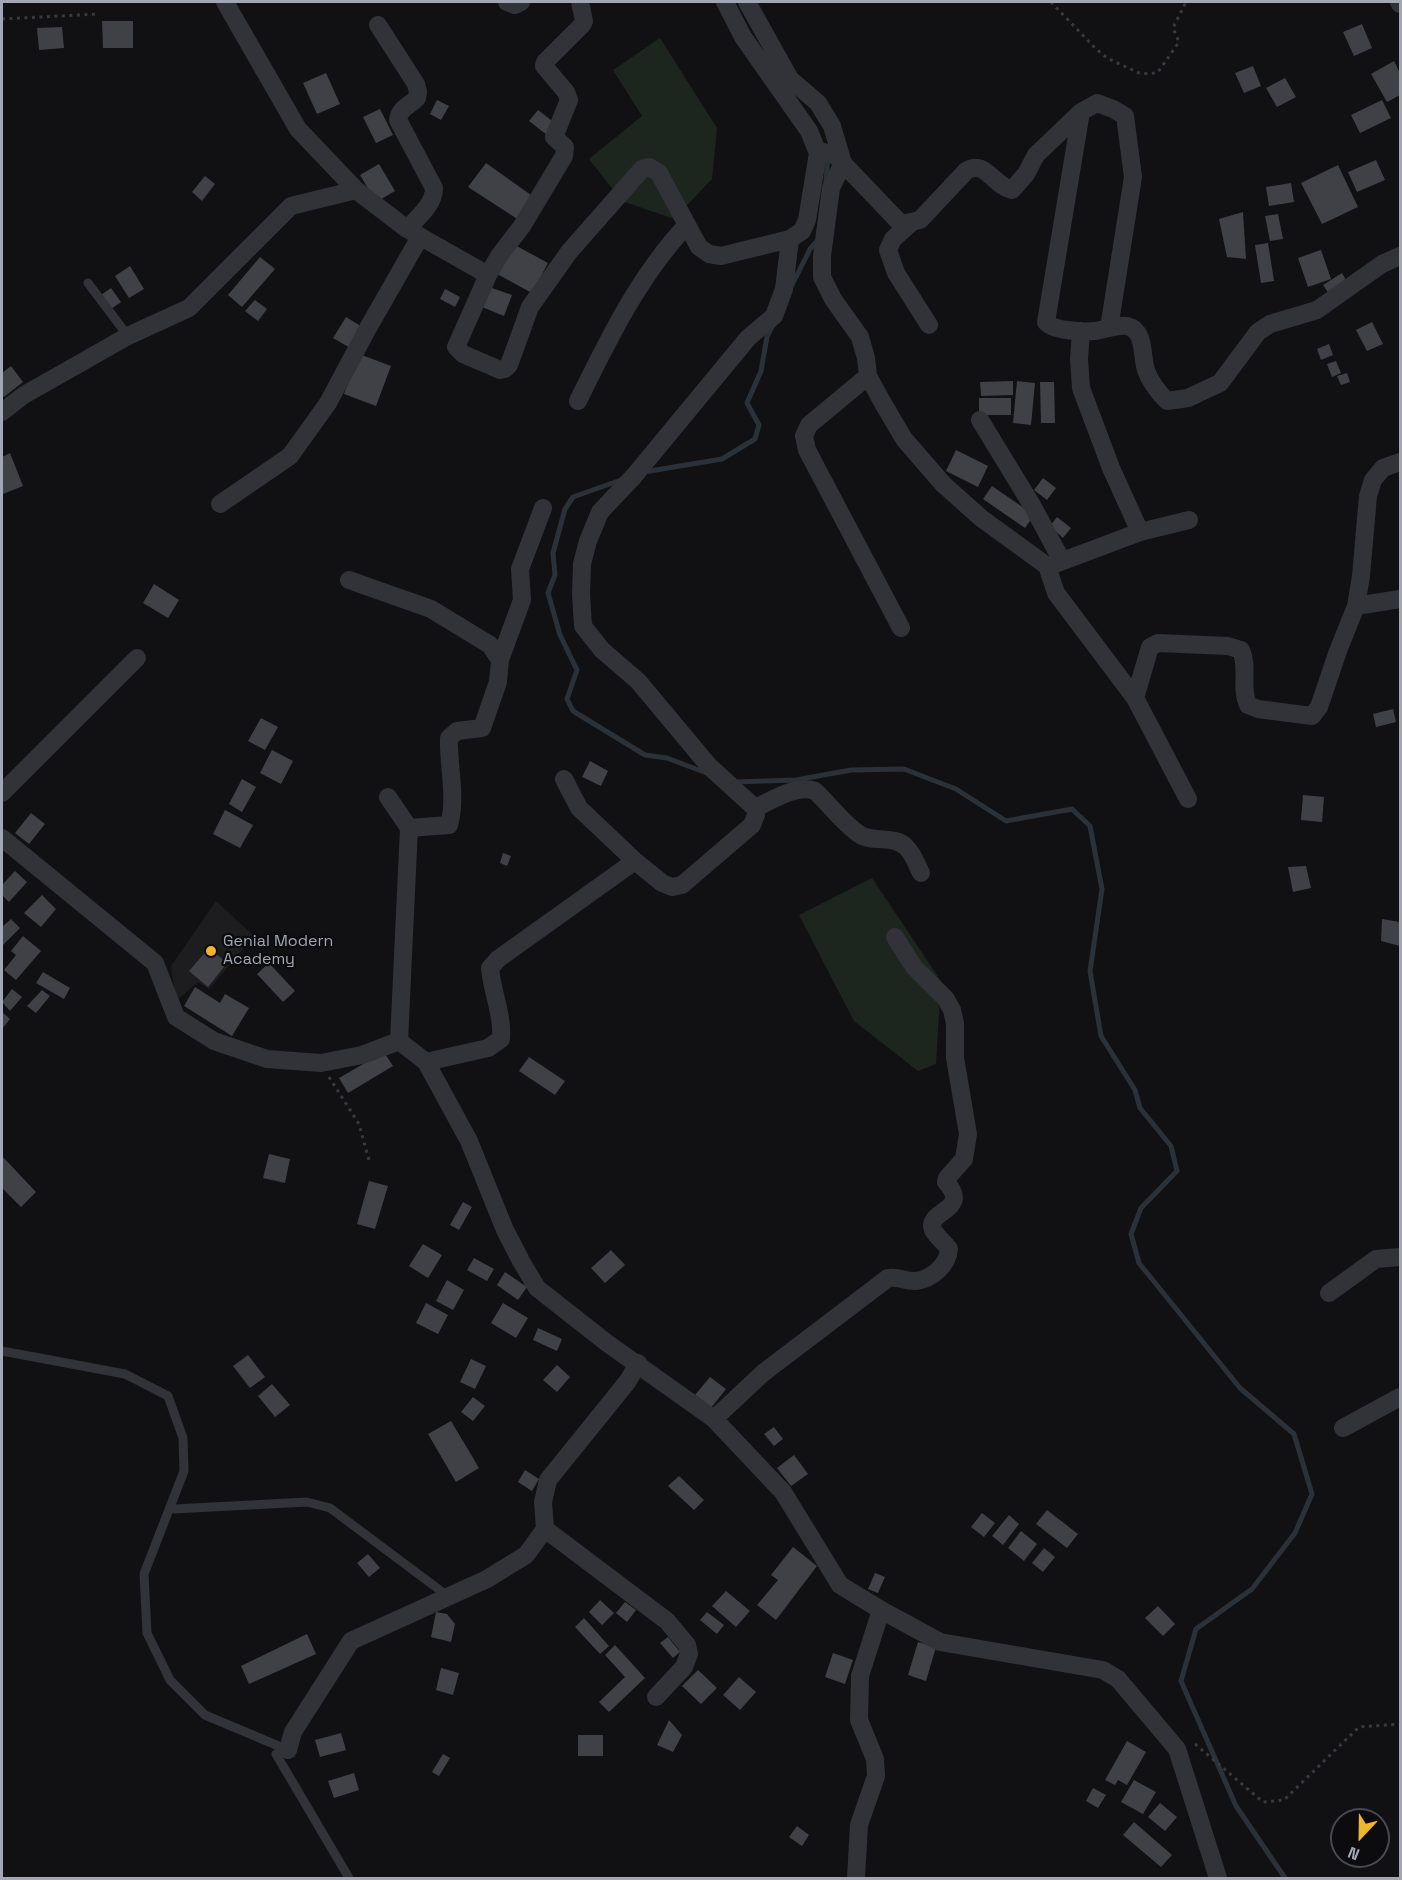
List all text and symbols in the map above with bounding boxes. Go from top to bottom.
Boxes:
place label: Genial Modern Academy [223,932,333,970]
marker: Genial Modern Academy [204,944,218,958]
north arrow [1330,1808,1390,1868]
text: N [1345,1842,1363,1865]

